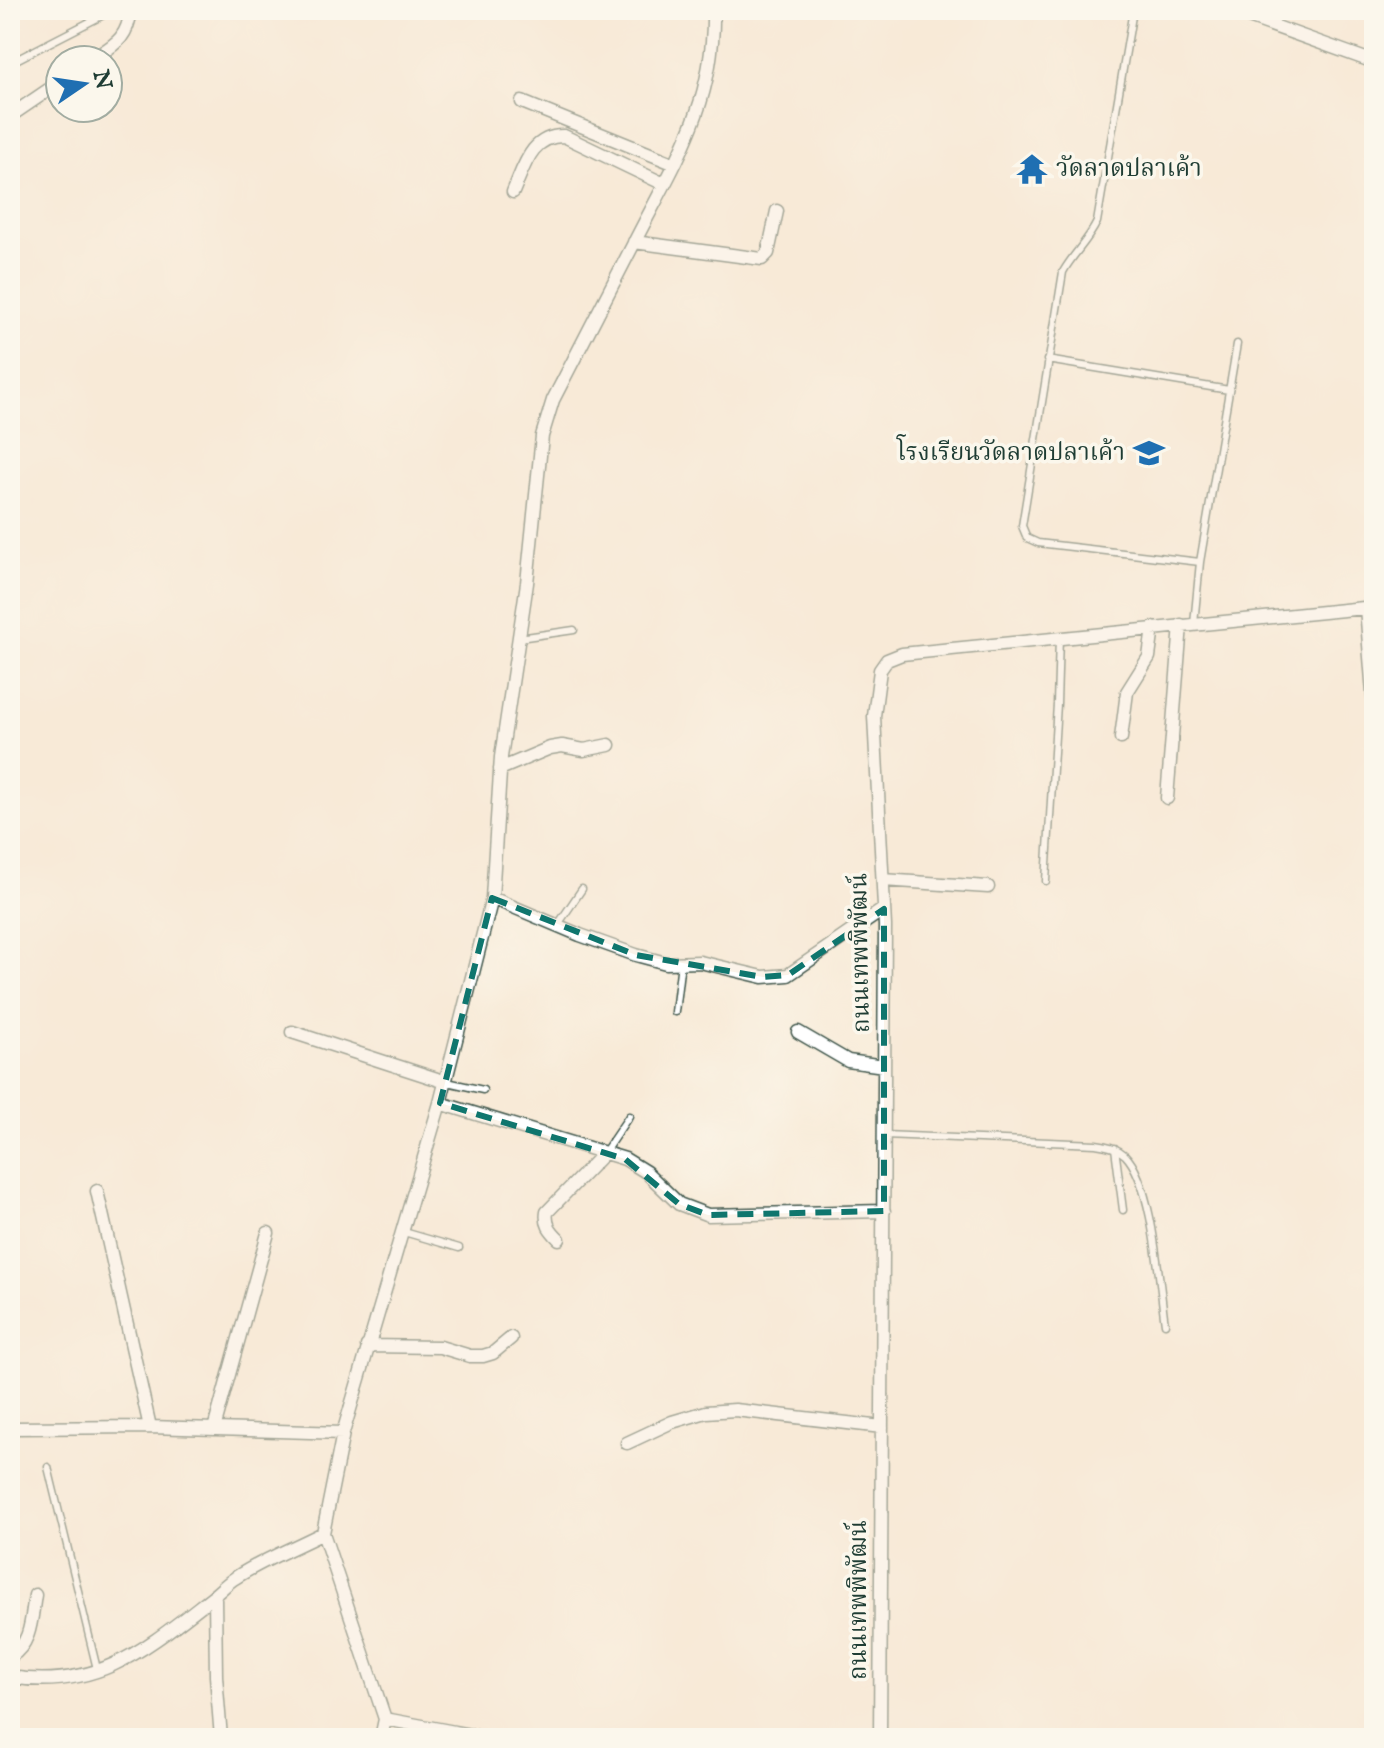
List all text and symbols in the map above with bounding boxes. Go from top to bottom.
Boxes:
north arrow [44,44,124,124]
text: N [86,67,117,92]
temple icon: วัดลาดปลาเค้า [1015,152,1049,186]
place label: วัดลาดปลาเค้า [1056,154,1202,185]
place label: โรงเรียนวัดลาดปลาเค้า [896,434,1125,469]
school or university icon: โรงเรียนวัดลาดปลาเค้า [1132,436,1166,470]
street label: ถนนเทพพิพัฒน์ [842,873,878,1033]
street label: ถนนเทพพิพัฒน์ [842,1520,875,1680]

